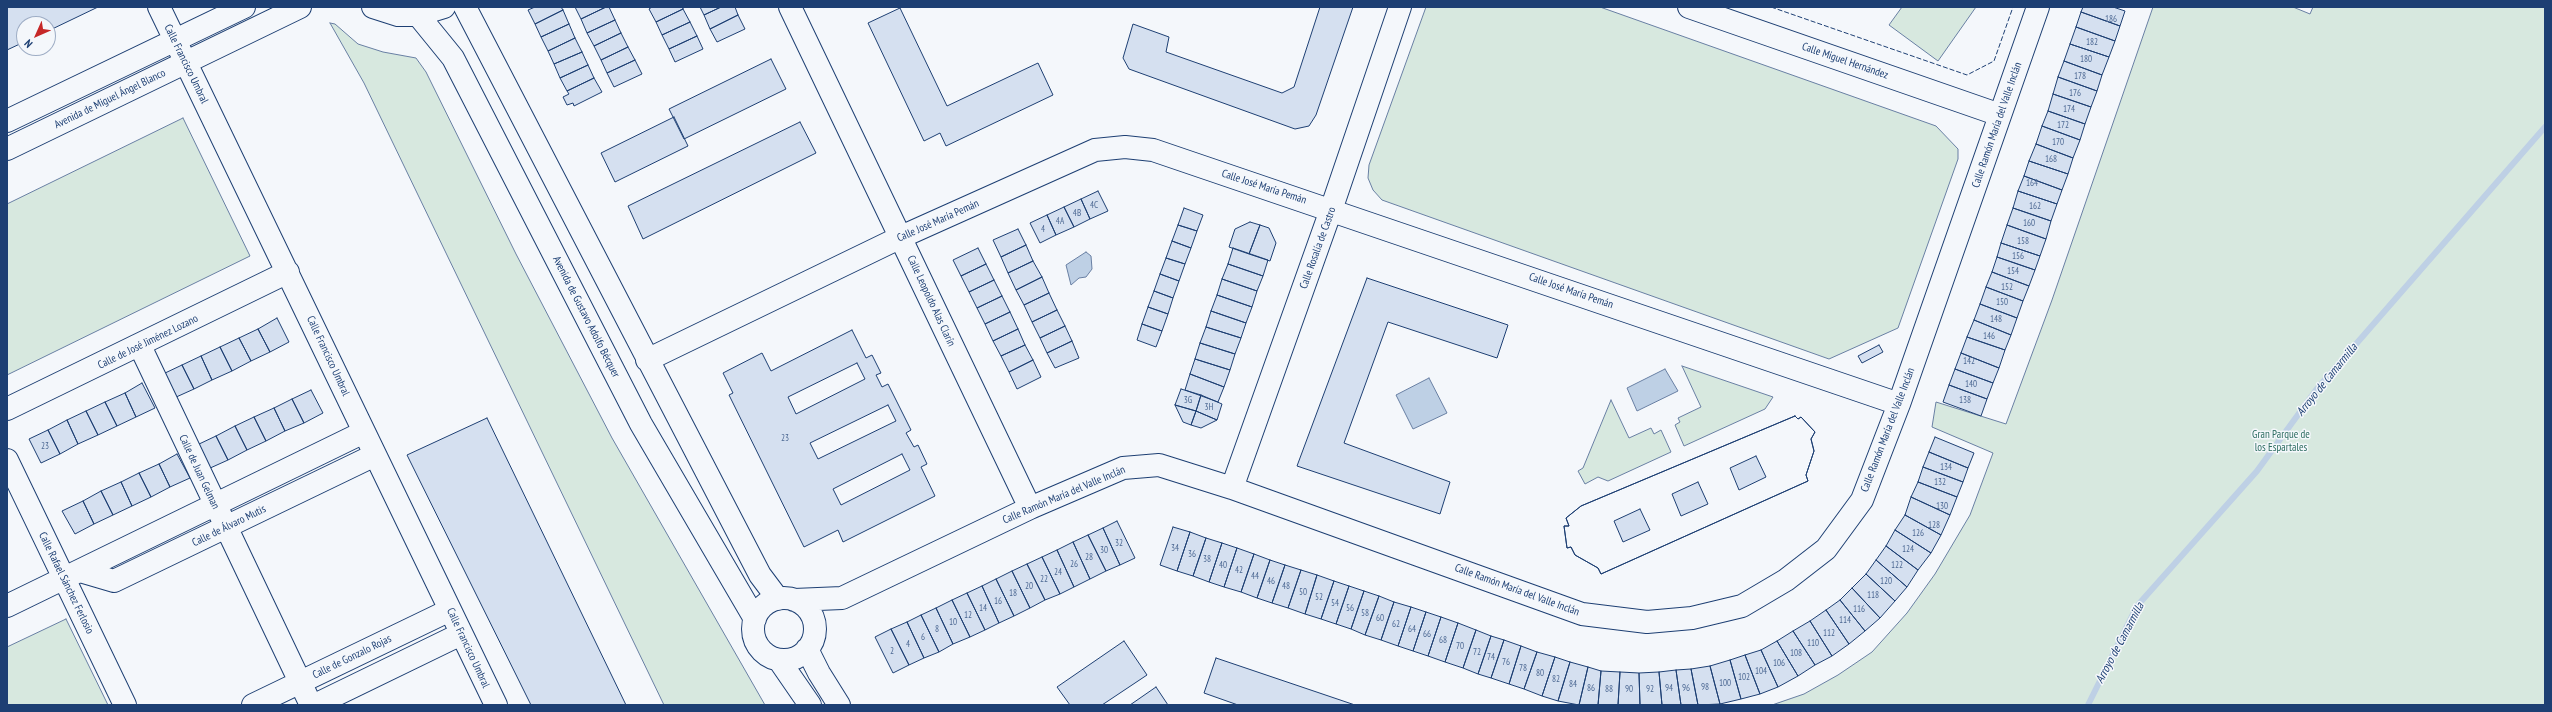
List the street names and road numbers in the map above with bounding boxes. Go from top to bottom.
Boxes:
street label: Calle Francisco Umbral [161,22,211,106]
street label: Calle Miguel Hernández [1800,40,1890,82]
street label: Calle Ramón María del Valle Inclán [1969,60,2025,190]
street label: Avenida de Miguel Ángel Blanco [52,66,168,132]
street label: Calle José María Pemán [1220,167,1308,207]
street label: Calle José María Pemán [895,197,981,245]
street label: Calle Rosalía de Castro [1297,205,1339,291]
street label: Calle Leopoldo Alas Clarín [904,253,958,349]
street label: Avenida de Gustavo Adolfo Bécquer [550,254,622,380]
street label: Calle José María Pemán [1527,270,1615,312]
street label: Calle de José Jiménez Lozano [96,312,200,372]
street label: Calle Francisco Umbral [304,314,352,398]
street label: Calle Ramón María del Valle Inclán [1858,366,1918,494]
street label: Calle de Juan Gelman [176,433,222,511]
street label: Calle Ramón María del Valle Inclán [1001,463,1127,527]
street label: Calle de Álvaro Mutis [190,502,268,550]
street label: Calle Rafael Sánchez Ferlosio [36,530,96,636]
street label: Calle Ramón María del Valle Inclán [1453,561,1581,619]
street label: Calle Francisco Umbral [444,606,492,690]
street label: Calle de Gonzalo Rojas [310,632,394,682]

